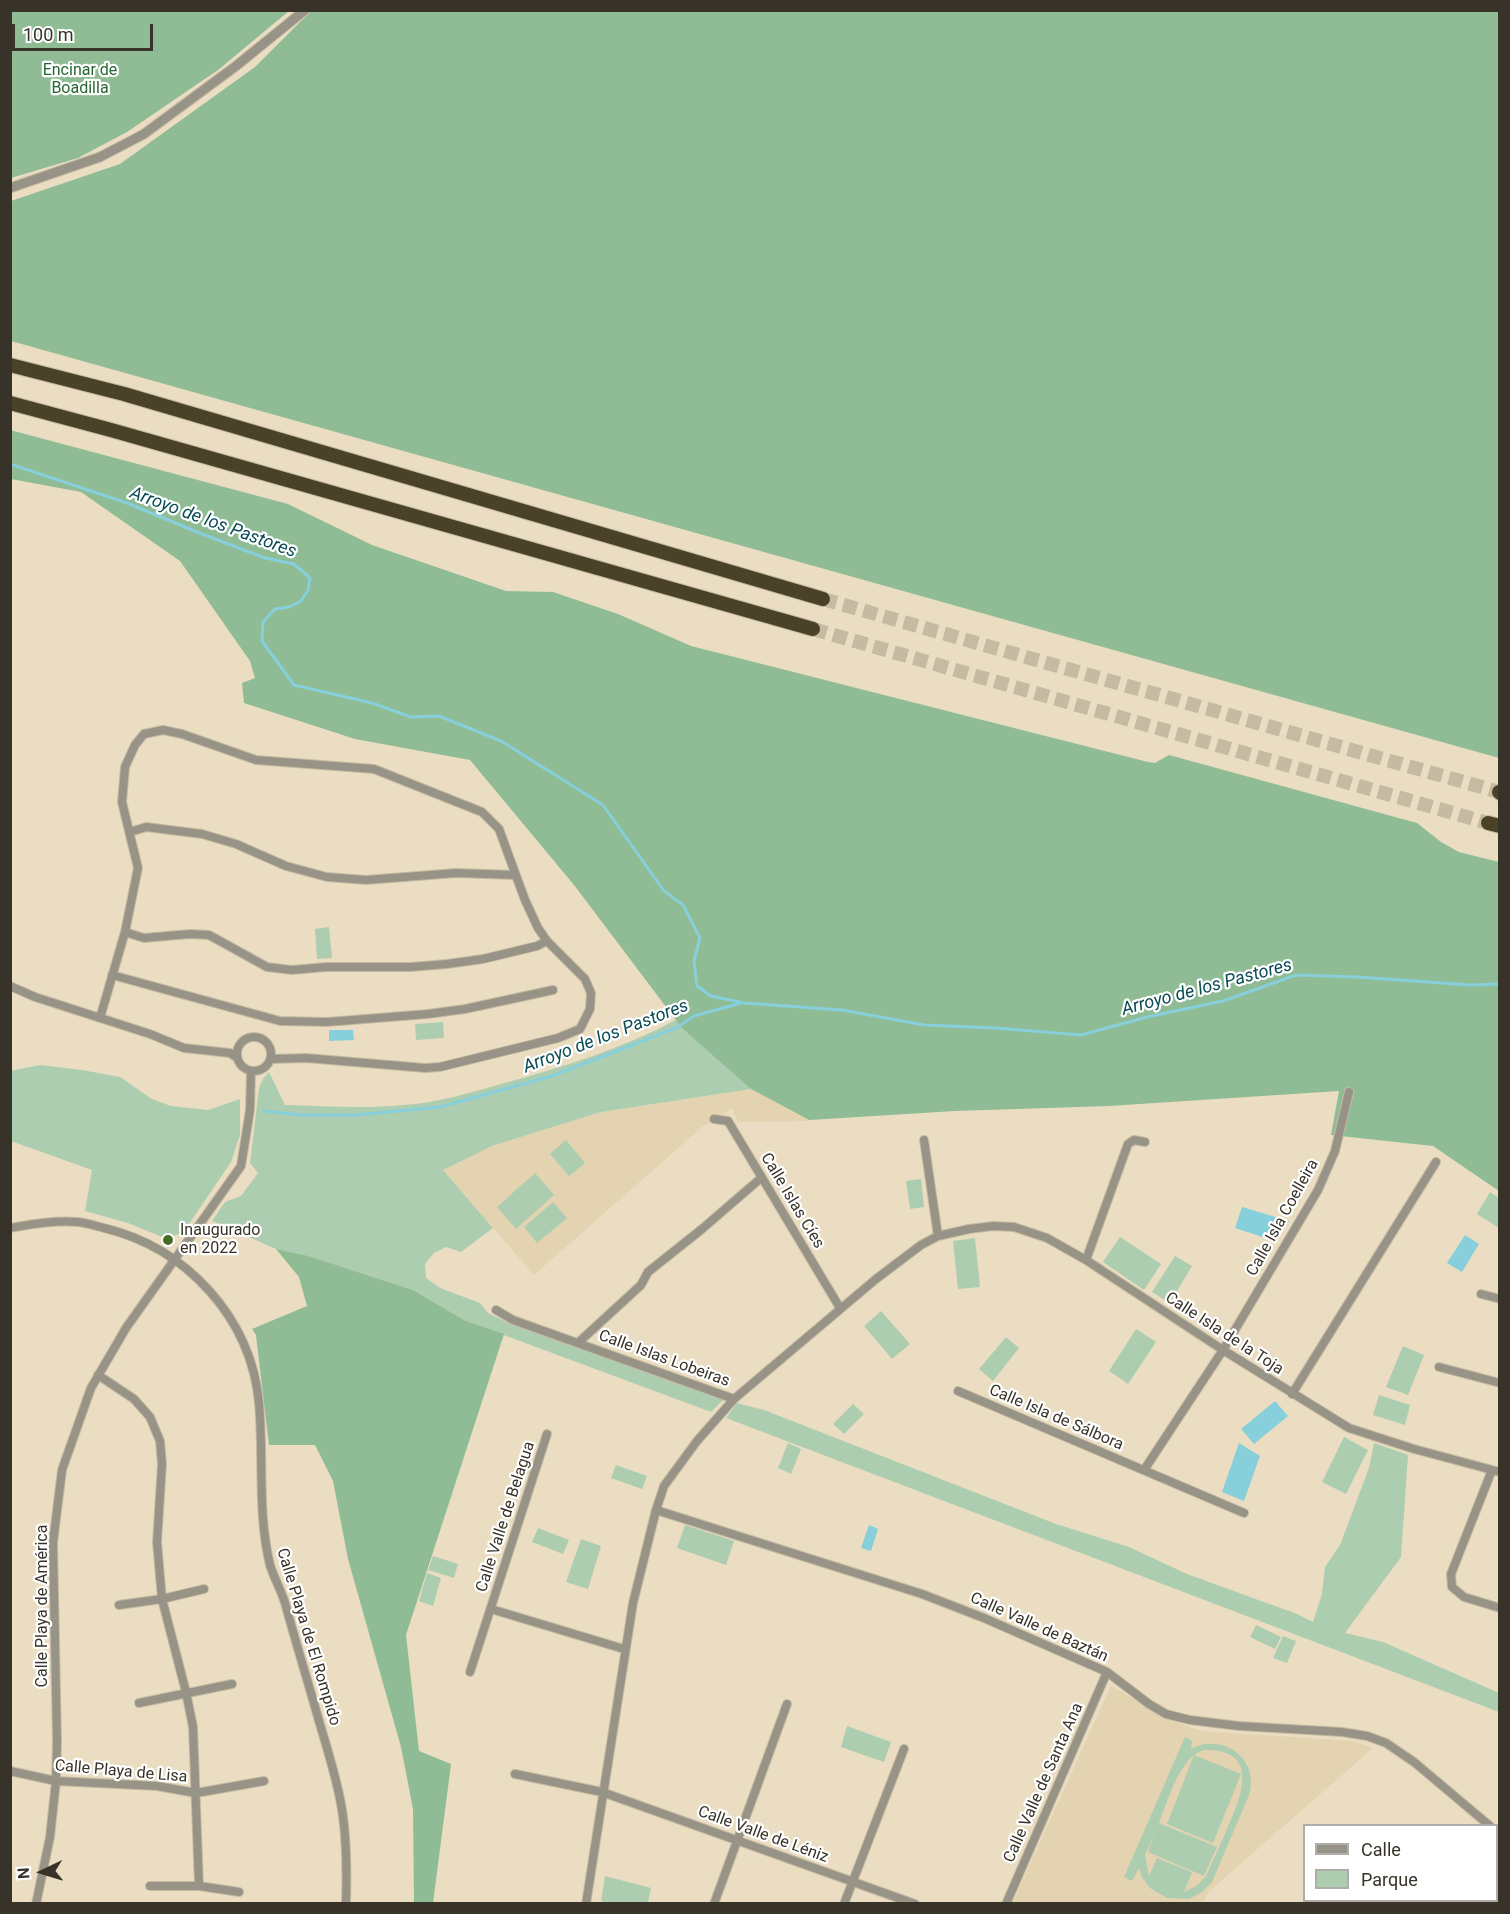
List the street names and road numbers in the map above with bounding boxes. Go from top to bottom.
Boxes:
street label: Calle Islas Cíes [756,1150,828,1252]
street label: Calle Isla Coelleira [1243,1156,1323,1280]
street label: Calle Isla de la Toja [1161,1289,1287,1379]
street label: Calle Islas Lobeiras [596,1326,732,1392]
street label: Calle Isla de Sálbora [986,1381,1126,1455]
street label: Calle Valle de Belagua [473,1439,539,1595]
street label: Calle Playa de América [33,1525,53,1687]
street label: Calle Playa de El Rompido [272,1546,344,1728]
street label: Calle Valle de Baztán [967,1589,1111,1667]
street label: Calle Valle de Santa Ana [1000,1700,1088,1866]
street label: Calle Playa de Lisa [54,1757,188,1787]
street label: Calle Valle de Léniz [695,1802,831,1868]

